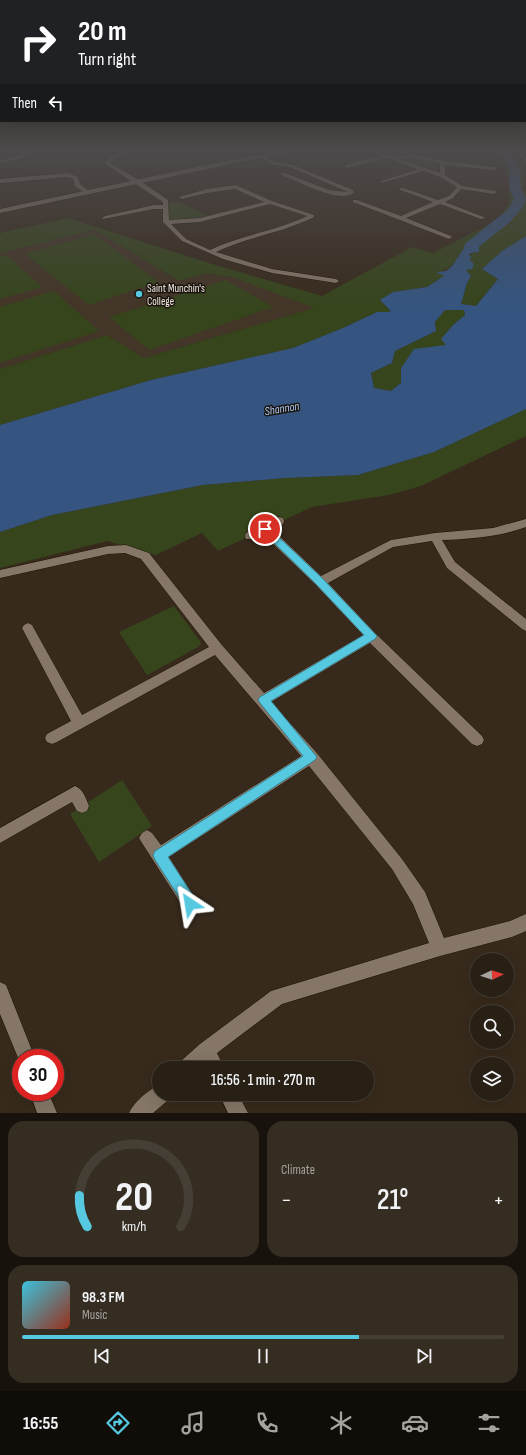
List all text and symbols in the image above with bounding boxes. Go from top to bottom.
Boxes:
text: 20 m [78,15,127,48]
icon: right [12,16,64,68]
text: Turn right [78,49,136,70]
icon: left [45,92,67,114]
text: Then [12,94,37,113]
place label: Saint Munchin's College [147,282,205,308]
marker: Saint Munchin's College [134,289,144,299]
water label: Shannon [264,399,300,419]
pin [248,512,282,546]
icon: arrive [254,518,276,540]
position arrow [169,883,211,925]
north arrow [470,953,514,997]
map controls [470,953,514,1101]
button: search [470,1005,514,1049]
speed limit sign: 30 [12,1049,64,1101]
button: layers [470,1057,514,1101]
text: 16:56 · 1 min · 270 m [211,1071,315,1090]
text: Climate [281,1162,315,1178]
text: 20 [114,1173,153,1222]
text: 21° [377,1182,408,1218]
text: − [281,1187,292,1214]
text: + [493,1187,504,1214]
text: km/h [121,1218,146,1235]
text: 98.3 FM [82,1288,124,1307]
text: Music [82,1307,107,1323]
icon: previous [91,1345,113,1367]
icon: pause [252,1345,274,1367]
icon: next [413,1345,435,1367]
icon: directions [104,1409,132,1437]
icon: music [179,1409,207,1437]
icon: phone [253,1409,281,1437]
icon: climate [327,1409,355,1437]
icon: car [401,1409,429,1437]
icon: filters [475,1409,503,1437]
text: 16:55 [23,1413,58,1434]

